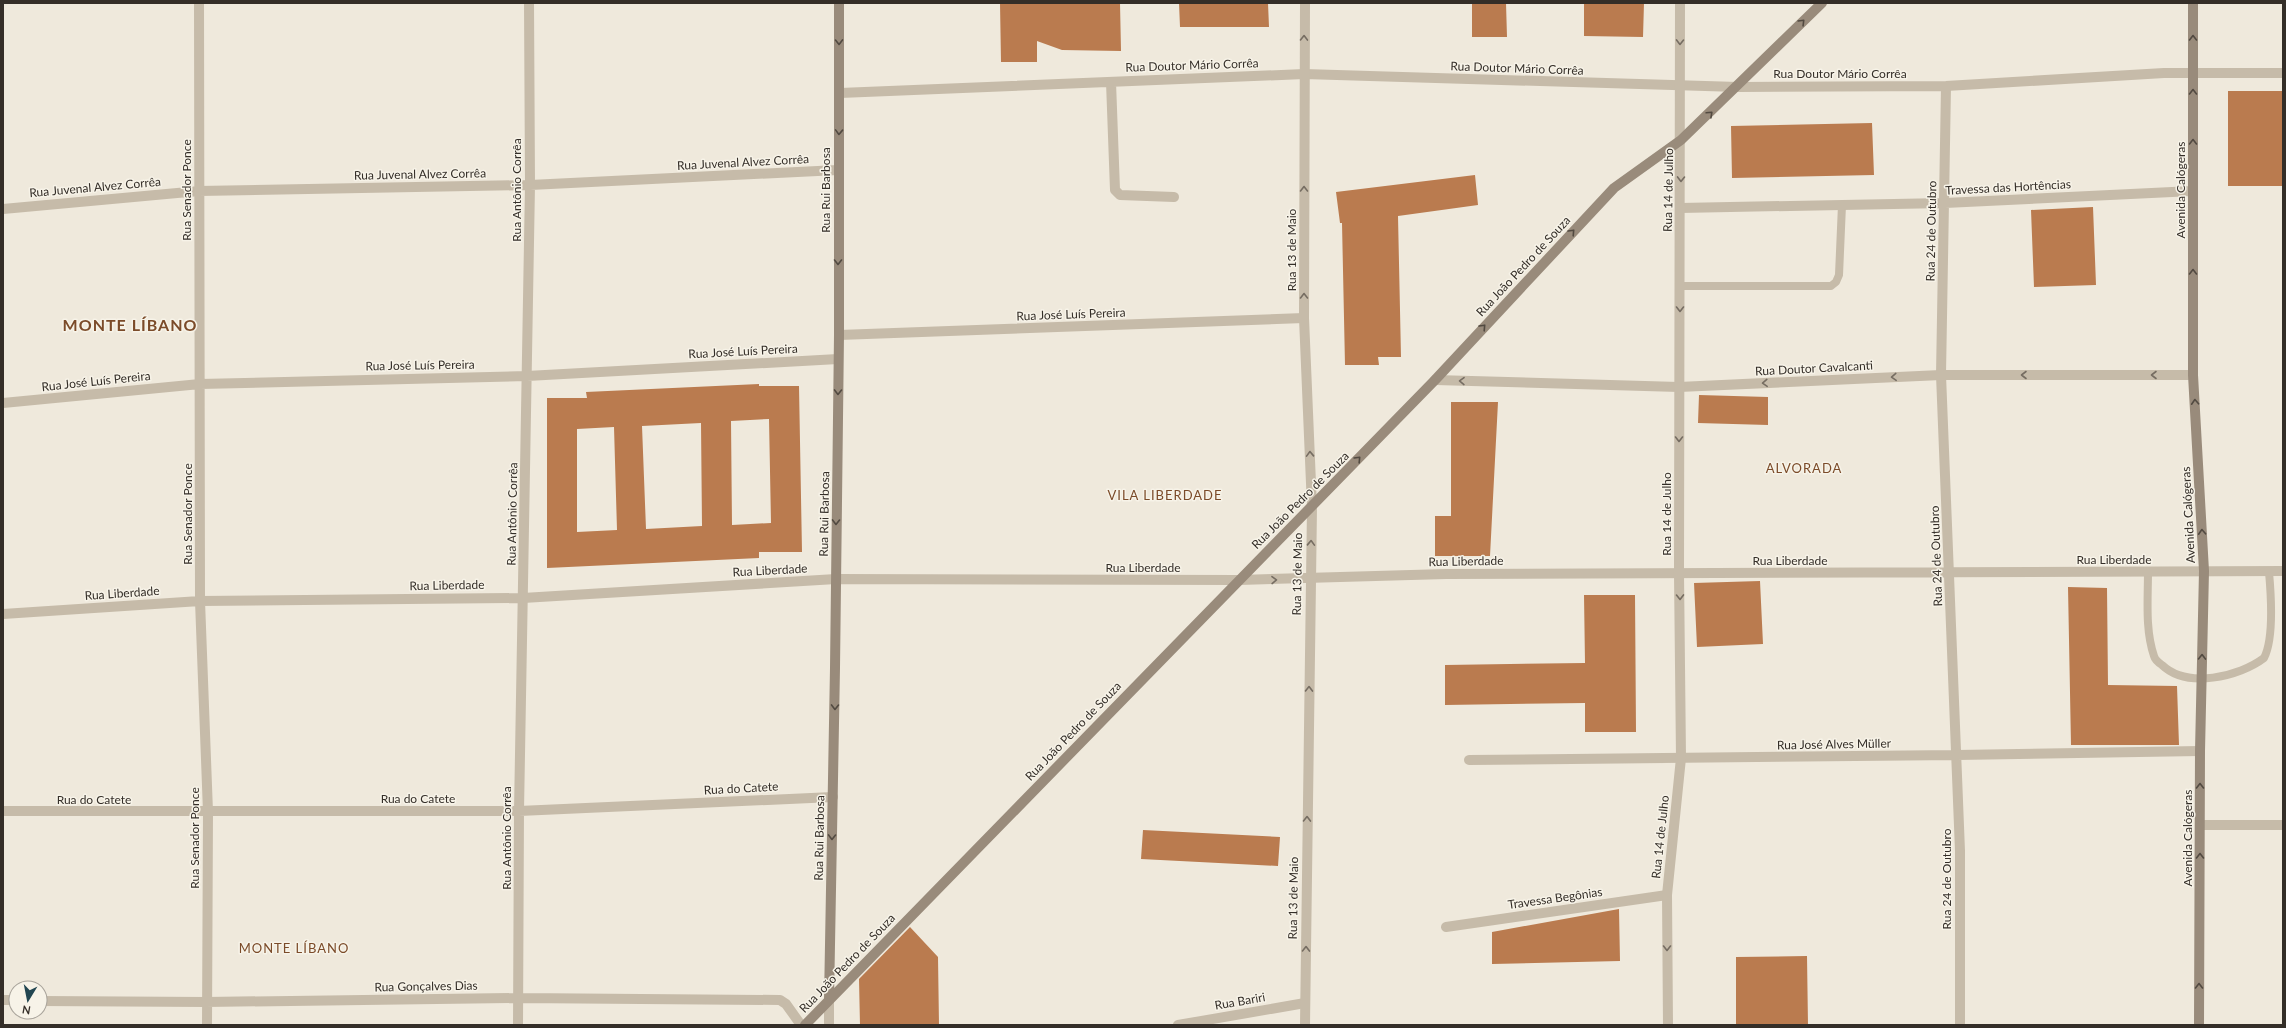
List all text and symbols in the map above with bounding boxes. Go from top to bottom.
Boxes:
one-way arrow [1797,19,1805,27]
one-way arrow [1300,35,1309,41]
one-way arrow [2189,35,2197,41]
one-way arrow [835,39,843,45]
one-way arrow [1675,39,1684,45]
street label: Rua Doutor Mário Corrêa [1125,55,1259,75]
street label: Rua Doutor Mário Corrêa [1450,58,1584,78]
street label: Rua Doutor Mário Corrêa [1773,66,1907,81]
one-way arrow [2189,89,2197,95]
one-way arrow [1705,111,1713,118]
one-way arrow [835,129,843,135]
street label: Rua Antônio Corrêa [509,138,524,242]
street label: Rua Senador Ponce [179,139,194,241]
one-way arrow [2189,139,2197,145]
street label: Avenida Calógeras [2173,142,2188,238]
street label: Rua Rui Barbosa [818,147,833,233]
street label: Rua 14 de Julho [1660,148,1676,232]
street label: Rua Juvenal Alvez Corrêa [677,151,809,173]
street label: Rua Juvenal Alvez Corrêa [354,165,486,183]
street label: Rua Juvenal Alvez Corrêa [29,174,161,200]
one-way arrow [1677,176,1685,182]
street label: Travessa das Hortências [1945,176,2071,198]
street label: Rua 24 de Outubro [1923,180,1939,282]
one-way arrow [1300,186,1308,192]
street label: Rua 13 de Maio [1284,208,1299,291]
street label: Rua João Pedro de Souza [1473,213,1573,319]
one-way arrow [1568,230,1575,237]
one-way arrow [834,259,842,265]
one-way arrow [2189,269,2197,275]
one-way arrow [1300,293,1308,299]
street label: Rua José Luís Pereira [1016,305,1126,323]
one-way arrow [1676,306,1684,312]
district label: MONTE LÍBANO [63,315,197,334]
one-way arrow [1479,324,1486,332]
street label: Rua José Luís Pereira [688,341,798,361]
street label: Rua José Luís Pereira [365,357,475,373]
street label: Rua Doutor Cavalcanti [1755,357,1873,379]
street label: Rua José Luís Pereira [41,368,151,394]
one-way arrow [2021,371,2027,379]
one-way arrow [2151,371,2157,379]
one-way arrow [1891,373,1897,382]
one-way arrow [1459,377,1465,385]
one-way arrow [1762,379,1768,387]
one-way arrow [834,389,842,395]
one-way arrow [2190,399,2199,405]
one-way arrow [1675,436,1683,442]
street label: Rua João Pedro de Souza [1248,448,1352,552]
one-way arrow [1305,451,1314,457]
one-way arrow [1354,456,1361,464]
district label: ALVORADA [1766,460,1842,476]
street label: Rua Antônio Corrêa [504,462,520,566]
street label: Rua Senador Ponce [180,463,195,565]
street label: Avenida Calógeras [2178,466,2198,564]
street label: Rua Rui Barbosa [816,471,832,557]
street label: Rua 14 de Julho [1659,472,1674,556]
district label: VILA LIBERDADE [1107,487,1223,503]
street label: Rua 24 de Outubro [1927,505,1945,607]
one-way arrow [832,519,841,525]
one-way arrow [2197,529,2206,535]
street label: Rua 13 de Maio [1289,532,1305,615]
one-way arrow [1307,540,1315,546]
street label: Rua Liberdade [2077,552,2151,567]
street label: Rua Liberdade [1428,553,1504,569]
street label: Rua Liberdade [1753,553,1827,568]
street label: Rua Liberdade [1106,560,1180,575]
street label: Rua Liberdade [732,561,808,579]
one-way arrow [1271,576,1277,584]
street label: Rua Liberdade [409,577,485,593]
street label: Rua Liberdade [84,583,160,603]
one-way arrow [1675,594,1684,600]
one-way arrow [2198,654,2206,660]
street label: Rua João Pedro de Souza [1022,678,1124,784]
one-way arrow [1304,686,1313,692]
one-way arrow [831,704,839,710]
street label: Rua José Alves Müller [1777,735,1892,752]
street label: Rua do Catete [703,779,779,797]
one-way arrow [2196,783,2204,789]
street label: Rua Antônio Corrêa [499,786,514,890]
street label: Rua Senador Ponce [187,787,202,889]
street label: Avenida Calógeras [2180,790,2195,886]
street label: Rua do Catete [381,791,455,806]
street label: Rua do Catete [57,792,131,807]
street label: Rua 14 de Julho [1648,794,1672,879]
street label: Rua Rui Barbosa [811,795,827,881]
one-way arrow [1303,816,1311,822]
street label: Rua 24 de Outubro [1939,828,1954,929]
one-way arrow [828,834,836,840]
one-way arrow [2196,853,2204,859]
street label: Rua 13 de Maio [1285,856,1301,939]
street label: Travessa Begônias [1507,884,1603,912]
street label: Rua João Pedro de Souza [796,910,898,1016]
district label: MONTE LÍBANO [239,940,349,956]
one-way arrow [1663,945,1671,951]
one-way arrow [1302,946,1310,952]
street label: Rua Gonçalves Dias [374,978,478,994]
north arrow [8,980,48,1020]
one-way arrow [2195,983,2203,989]
street label: Rua Bariri [1214,989,1267,1013]
text: N [21,1003,31,1017]

